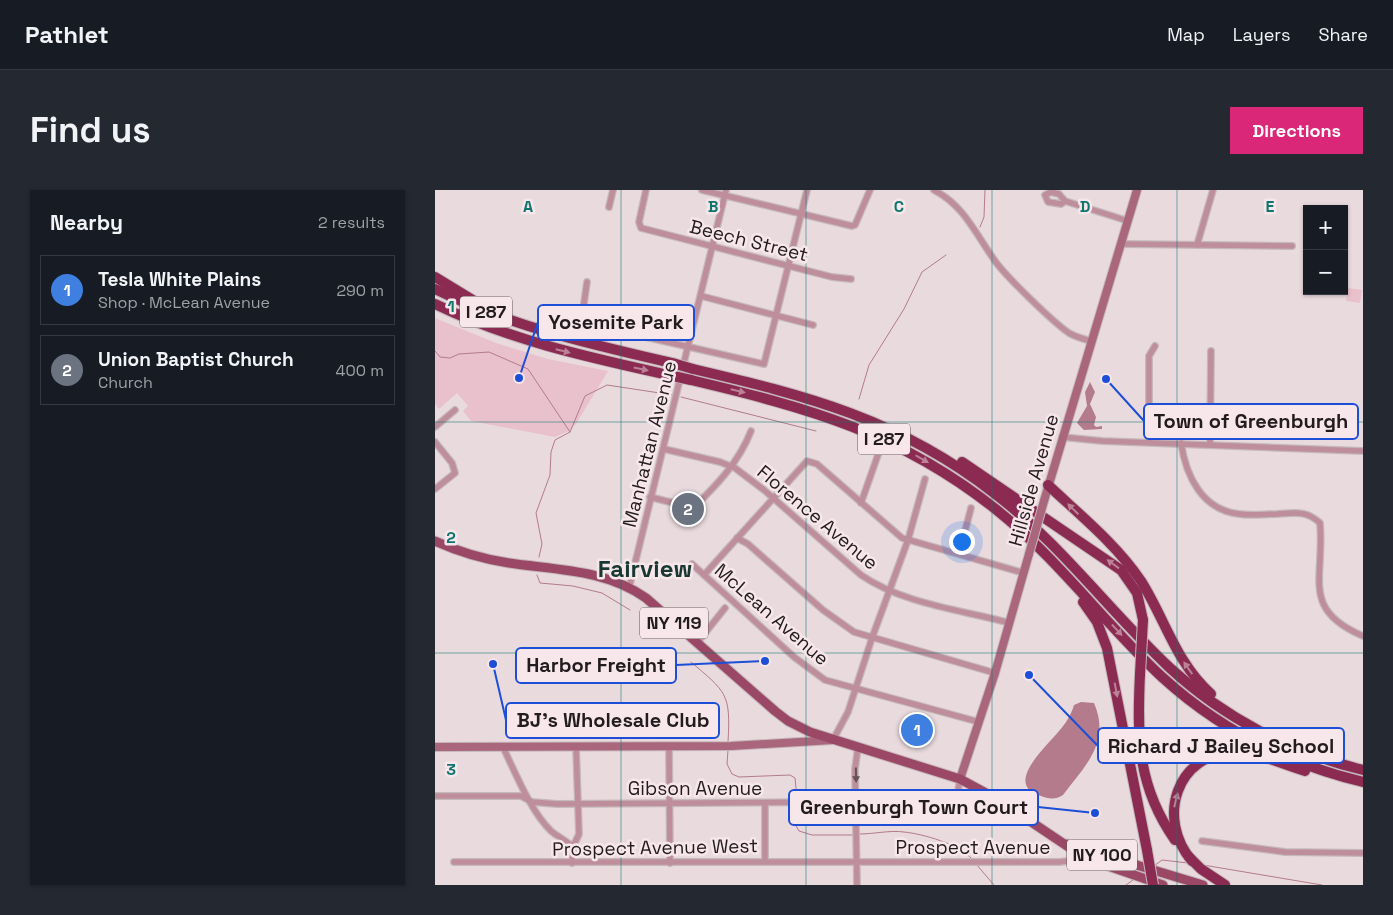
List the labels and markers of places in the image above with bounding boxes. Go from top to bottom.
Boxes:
callout: Yosemite Park [538,305,694,340]
callout: Town of Greenburgh [1144,404,1358,439]
pin: 2 [672,490,704,528]
callout: Harbor Freight [516,648,676,683]
callout: BJ's Wholesale Club [506,703,719,738]
pin: 1 [901,711,933,749]
callout: Richard J Bailey School [1098,728,1344,763]
callout: Greenburgh Town Court [789,790,1038,825]

